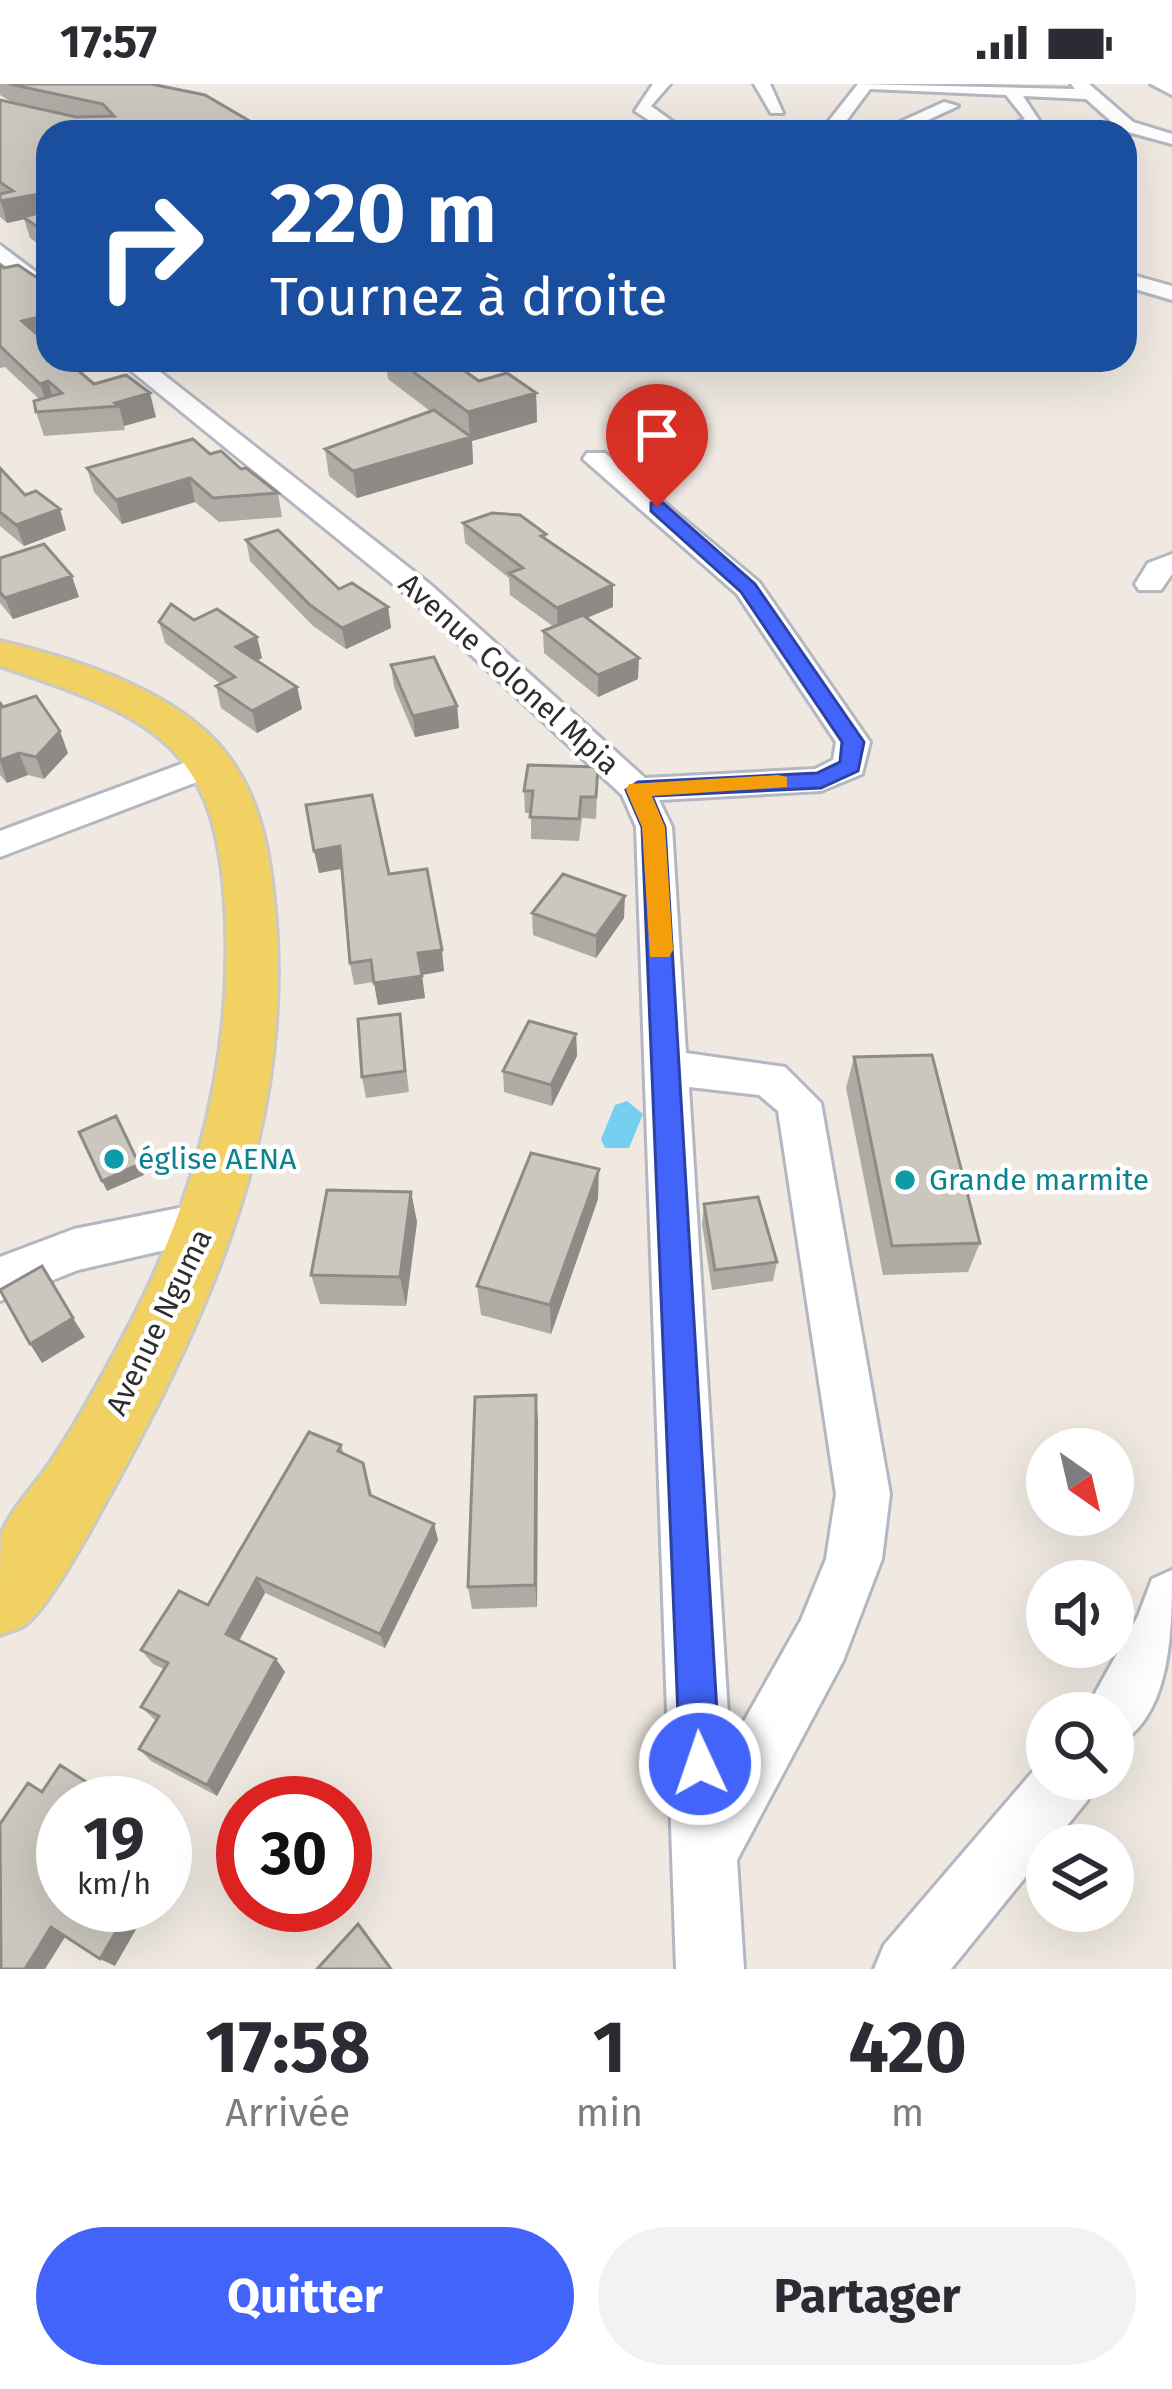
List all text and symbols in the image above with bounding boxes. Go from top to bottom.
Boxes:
text: 17:57 [60,15,157,69]
text: 220 m [270,163,497,264]
icon: right [72,168,228,324]
text: Tournez à droite [270,265,667,329]
pin [606,384,708,507]
icon: arrive [624,402,690,468]
street label: Avenue Colonel Mpia [391,566,627,782]
place label: église AENA [138,1141,297,1177]
marker: église AENA [101,1146,127,1172]
place label: Grande marmite [929,1162,1149,1198]
marker: Grande marmite [892,1167,918,1193]
street label: Avenue Nguma [98,1223,220,1421]
north arrow [1026,1428,1134,1536]
map controls [1026,1428,1134,1932]
button: sound [1026,1560,1134,1668]
button: search [1026,1692,1134,1800]
position arrow [637,1701,763,1827]
speed limit sign: 30 [216,1776,372,1932]
text: 19 [83,1803,145,1875]
button: layers [1026,1824,1134,1932]
text: km/h [77,1866,151,1902]
text: 17:58 [205,2005,371,2091]
text: 1 [593,2005,626,2091]
text: 420 [848,2005,967,2091]
text: Arrivée [225,2090,350,2136]
text: min [576,2090,643,2136]
text: m [891,2090,924,2136]
button: Quitter [36,2227,574,2365]
button: Partager [598,2227,1136,2365]

